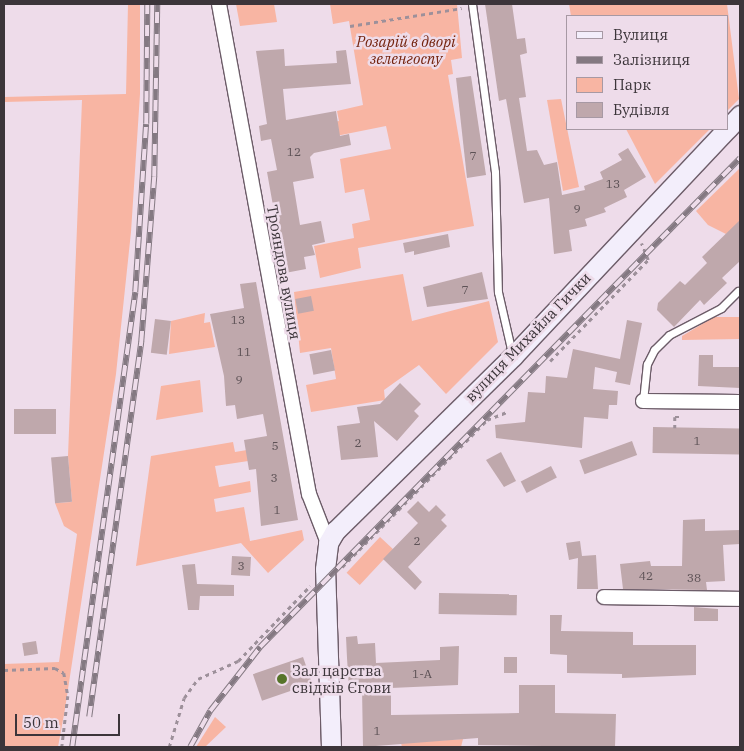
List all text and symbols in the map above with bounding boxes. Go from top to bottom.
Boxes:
legend [566,15,729,130]
text: Вулиця [613,25,668,44]
park label: Розарій в дворі зеленгоспу [356,32,456,67]
text: Залізниця [613,50,690,69]
text: Парк [613,75,651,94]
text: Будівля [613,100,670,119]
house number: 12 [287,145,301,159]
house number: 7 [469,149,477,163]
house number: 13 [606,177,620,191]
house number: 9 [573,202,581,216]
street label: Трояндова вулиця [263,203,305,341]
street label: вулиця Михайла Гички [461,269,595,405]
house number: 7 [461,283,469,297]
house number: 13 [231,313,245,327]
house number: 11 [237,345,251,359]
house number: 9 [235,373,243,387]
house number: 1 [693,434,701,448]
house number: 2 [354,436,362,450]
house number: 5 [271,439,279,453]
house number: 3 [270,471,278,485]
house number: 1 [273,503,281,517]
house number: 2 [413,534,421,548]
house number: 3 [237,559,245,573]
house number: 42 [639,569,653,583]
house number: 38 [687,571,701,585]
place label: Зал царства свідків Єгови [292,661,391,696]
house number: 1-А [412,667,432,681]
marker: Зал царства свідків Єгови [276,673,288,685]
scale bar [18,704,122,736]
text: 50 m [23,713,59,732]
house number: 1 [373,724,381,738]

